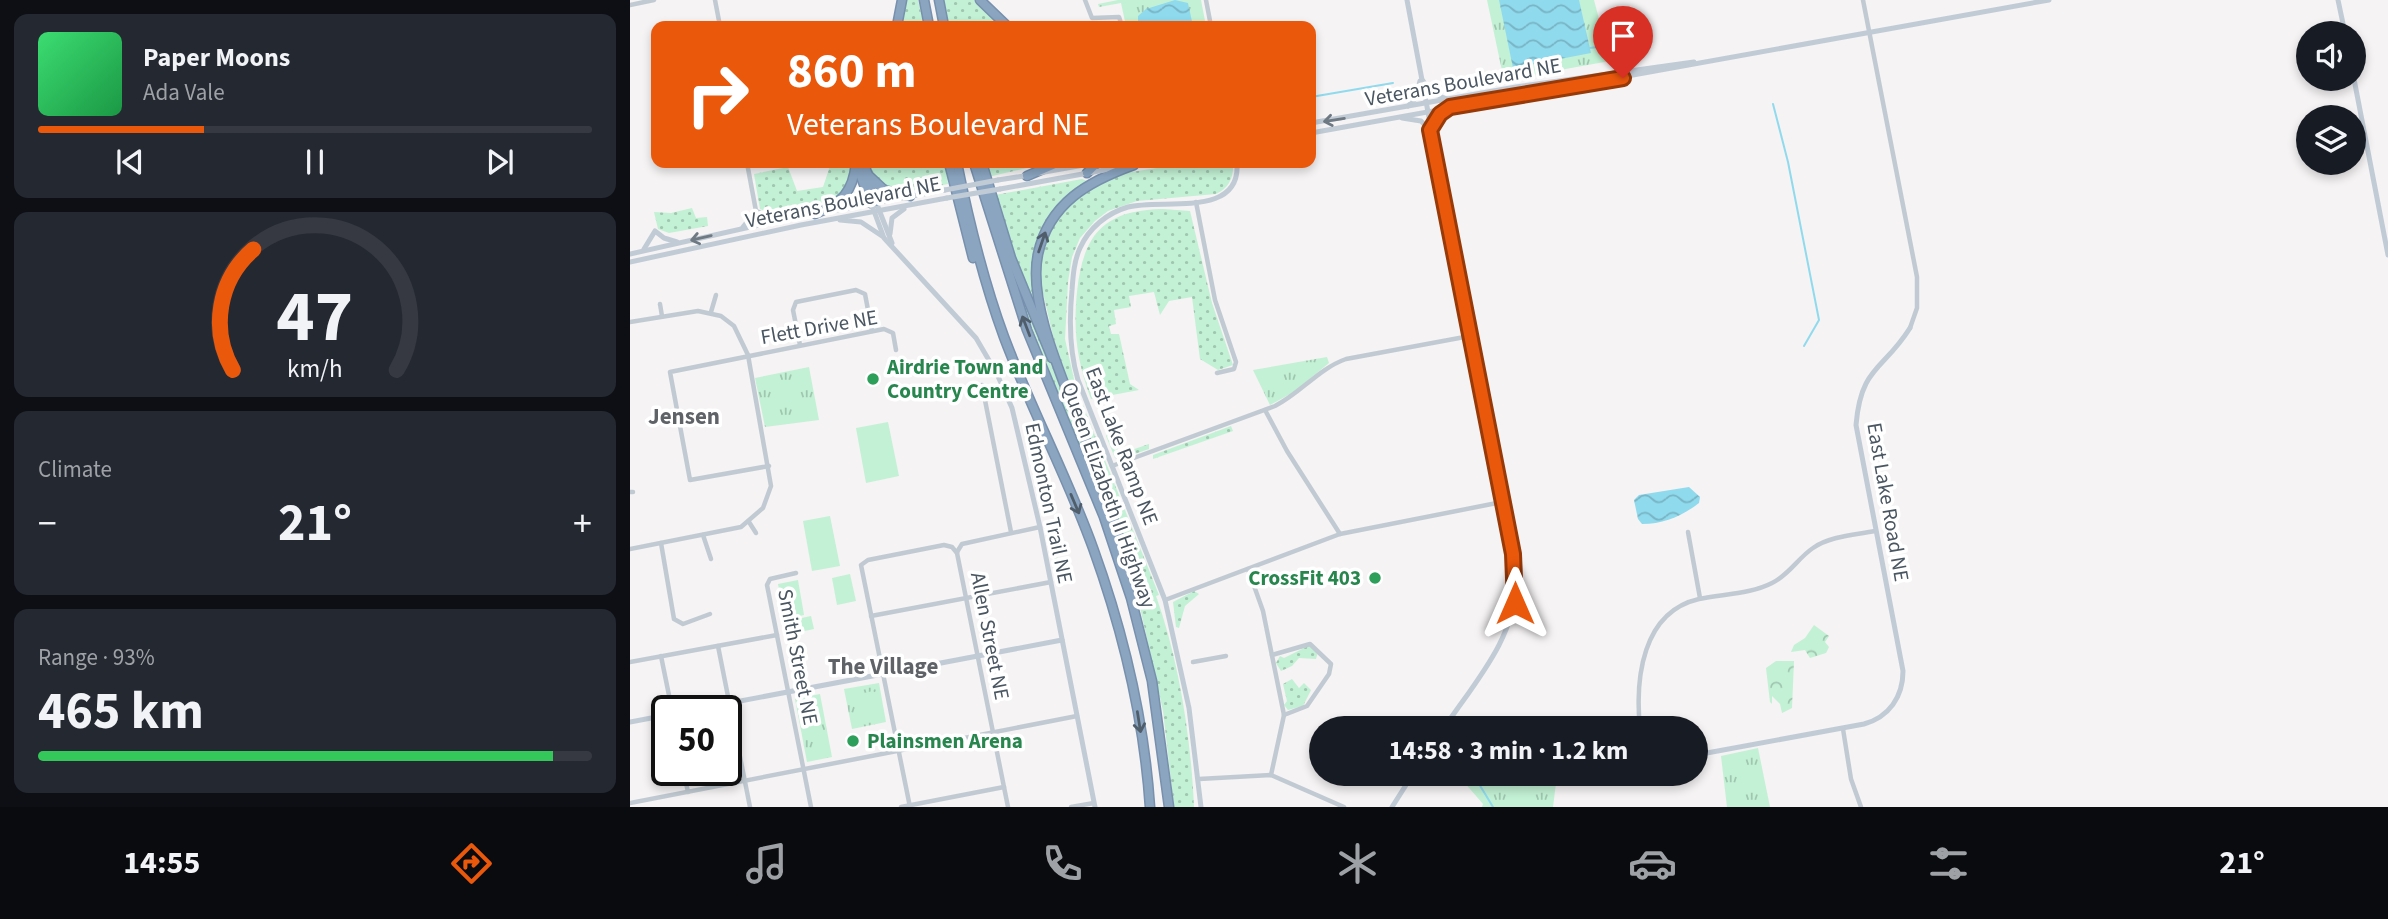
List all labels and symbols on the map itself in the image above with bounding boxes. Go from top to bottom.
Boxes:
pin [1593,6,1653,78]
street label: Veterans Boulevard NE [1363,50,1563,114]
one-way arrow [1323,114,1346,127]
street label: Veterans Boulevard NE [743,168,943,236]
one-way arrow [690,231,713,245]
one-way arrow [1037,232,1049,254]
street label: Flett Drive NE [758,302,880,352]
one-way arrow [1019,315,1031,337]
place label: Airdrie Town and Country Centre [886,352,1043,406]
street label: East Lake Ramp NE [1078,363,1166,529]
marker: Airdrie Town and Country Centre [865,371,881,387]
street label: Queen Elizabeth II Highway [1054,378,1164,612]
district label: Jensen [648,400,720,433]
street label: Edmonton Trail NE [1017,420,1081,586]
street label: East Lake Road NE [1859,420,1917,584]
one-way arrow [1069,493,1082,514]
place label: CrossFit 403 [1248,563,1361,593]
position arrow [1478,566,1552,640]
street label: Allen Street NE [963,569,1017,703]
marker: CrossFit 403 [1367,570,1383,586]
street label: Smith Street NE [770,586,826,728]
district label: The Village [828,650,938,683]
speed limit sign: 50 [651,695,742,786]
one-way arrow [1133,710,1146,733]
place label: Plainsmen Arena [867,726,1023,756]
marker: Plainsmen Arena [845,733,861,749]

